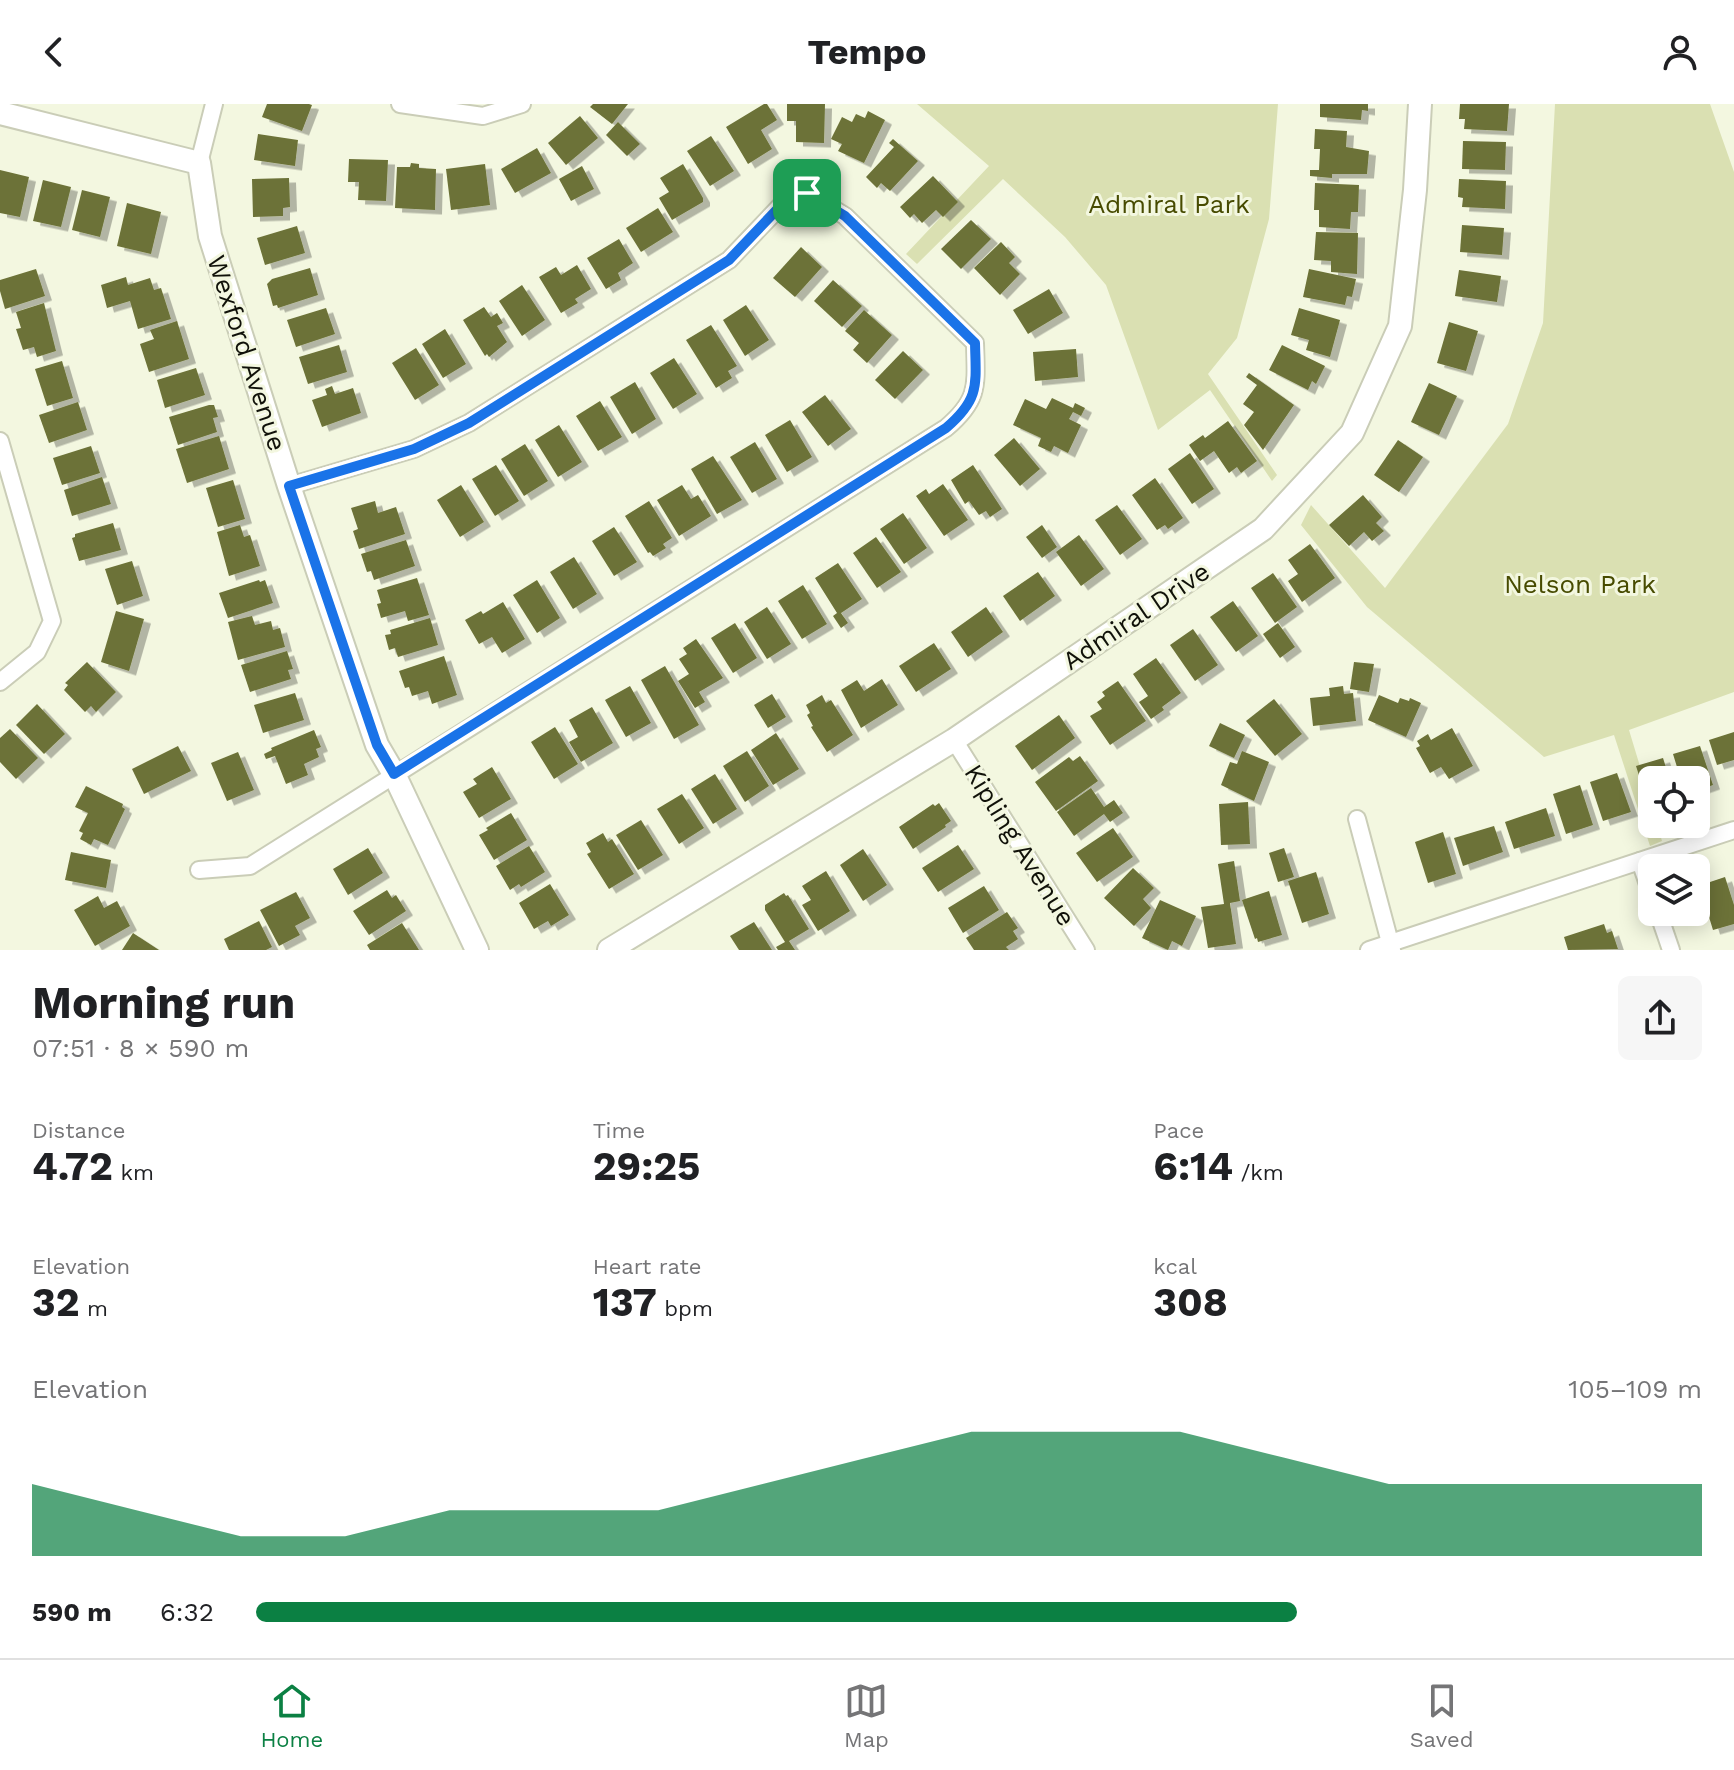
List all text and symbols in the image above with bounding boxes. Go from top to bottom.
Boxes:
icon: back [32,30,76,74]
icon: person [1658,30,1702,74]
text: Tempo [807,31,927,73]
pin [773,159,841,227]
icon: arrive [785,171,829,215]
park label: Admiral Park [1088,189,1250,219]
street label: Wexford Avenue [201,251,293,455]
street label: Admiral Drive [1057,556,1215,676]
park label: Nelson Park [1504,569,1656,599]
street label: Kipling Avenue [958,759,1082,931]
map controls [1638,766,1710,926]
button: locate [1638,766,1710,838]
button: layers [1638,854,1710,926]
button: share [1618,976,1702,1060]
text: Morning run [32,977,295,1029]
text: 07:51 · 8 × 590 m [32,1033,249,1063]
text: Distance [32,1118,126,1143]
text: Time [593,1118,645,1143]
text: Pace [1153,1118,1204,1143]
text: 4.72 [32,1143,113,1190]
text: 29:25 [593,1143,700,1190]
text: 6:14 [1153,1143,1233,1190]
text: km [113,1160,154,1185]
text: /km [1233,1160,1284,1185]
text: Elevation [32,1254,130,1279]
text: Heart rate [593,1254,701,1279]
text: kcal [1153,1254,1197,1279]
text: 32 [32,1279,80,1326]
text: 137 [593,1279,657,1326]
text: 308 [1153,1279,1228,1326]
text: m [80,1296,108,1321]
text: bpm [657,1296,713,1321]
text: Elevation [32,1374,148,1404]
text: 105–109 m [1568,1374,1702,1404]
text: 590 m [32,1597,112,1627]
text: 6:32 [160,1597,214,1627]
tab: Home [260,1679,323,1752]
tab: Map [844,1679,889,1752]
tab: Saved [1410,1679,1474,1752]

